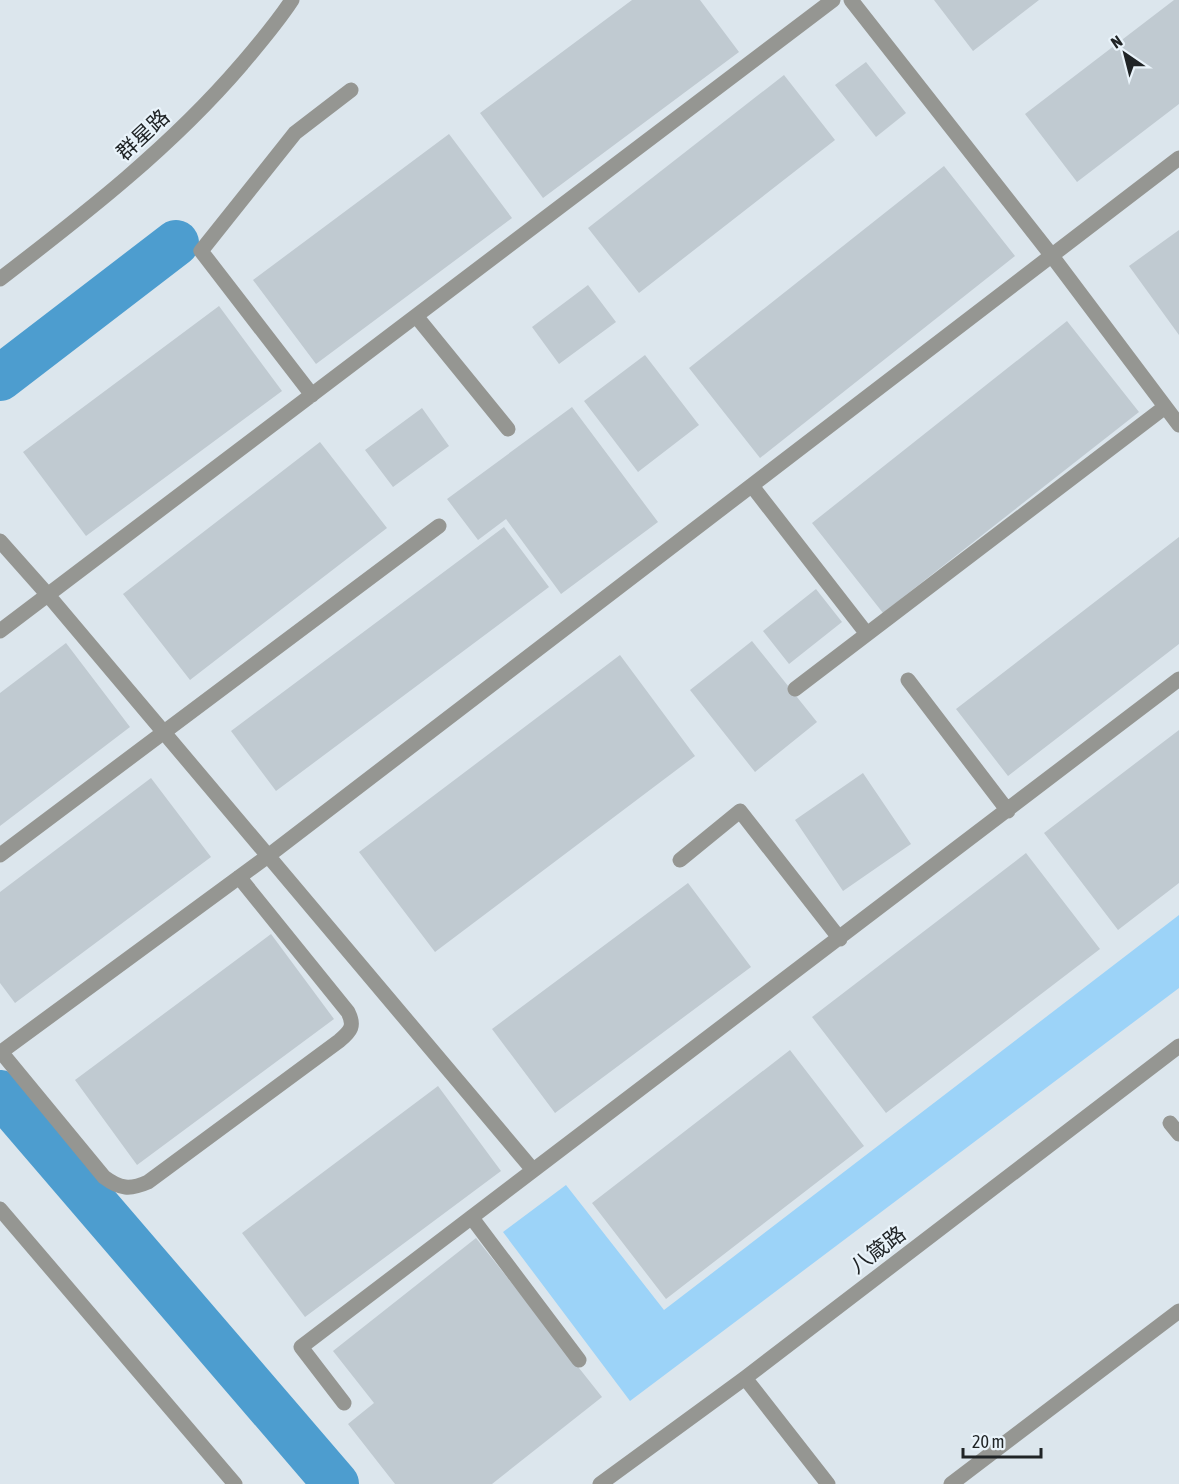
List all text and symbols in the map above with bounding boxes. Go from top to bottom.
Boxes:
north arrow [1095,24,1155,84]
text: N [1107,32,1125,52]
street label: 群星路 [111,104,174,165]
street label: 八箴路 [845,1221,910,1278]
scale bar [963,1421,1041,1459]
text: 20 m [972,1431,1004,1452]

